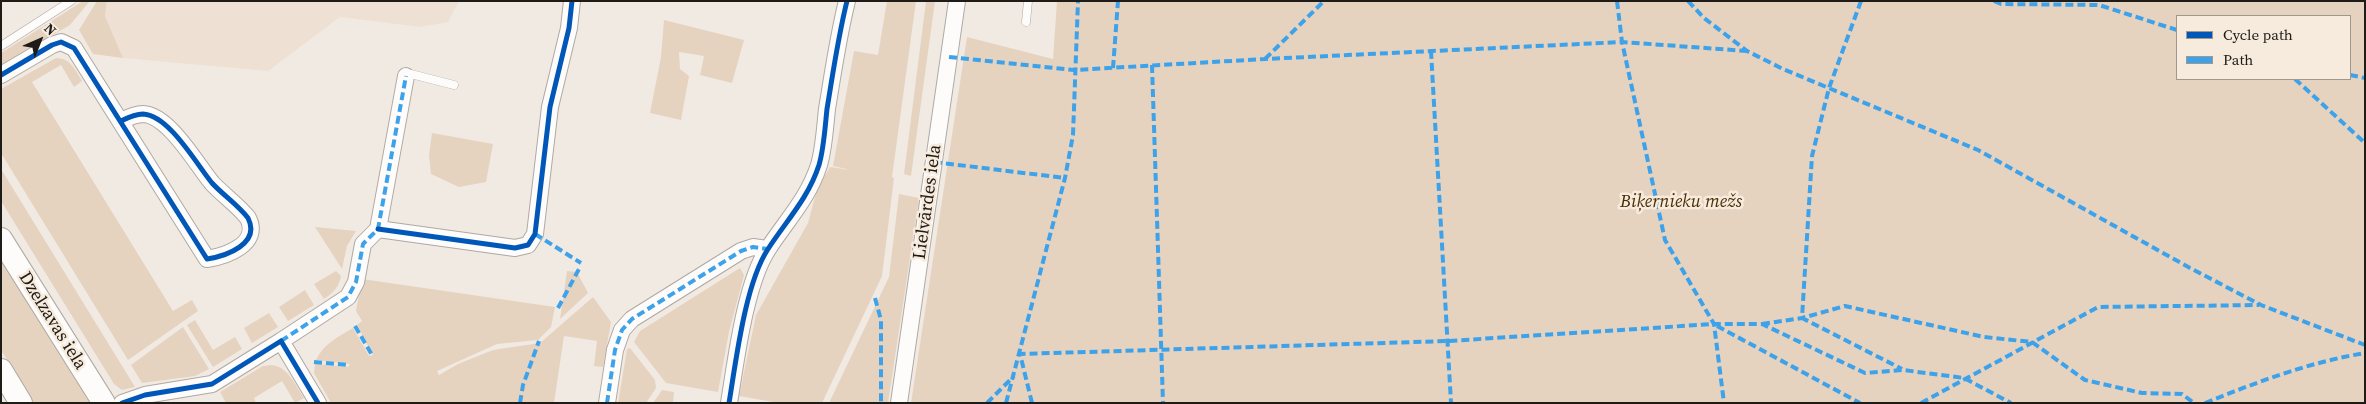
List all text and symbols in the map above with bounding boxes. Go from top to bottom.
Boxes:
north arrow [15,15,65,65]
legend [2176,15,2351,80]
text: N [40,18,61,40]
text: Cycle path [2223,24,2293,45]
text: Path [2223,49,2253,70]
street label: Lielvārdes iela [909,143,947,261]
park label: Biķernieku mežs [1620,191,1742,213]
street label: Dzelzavas iela [13,268,91,374]

